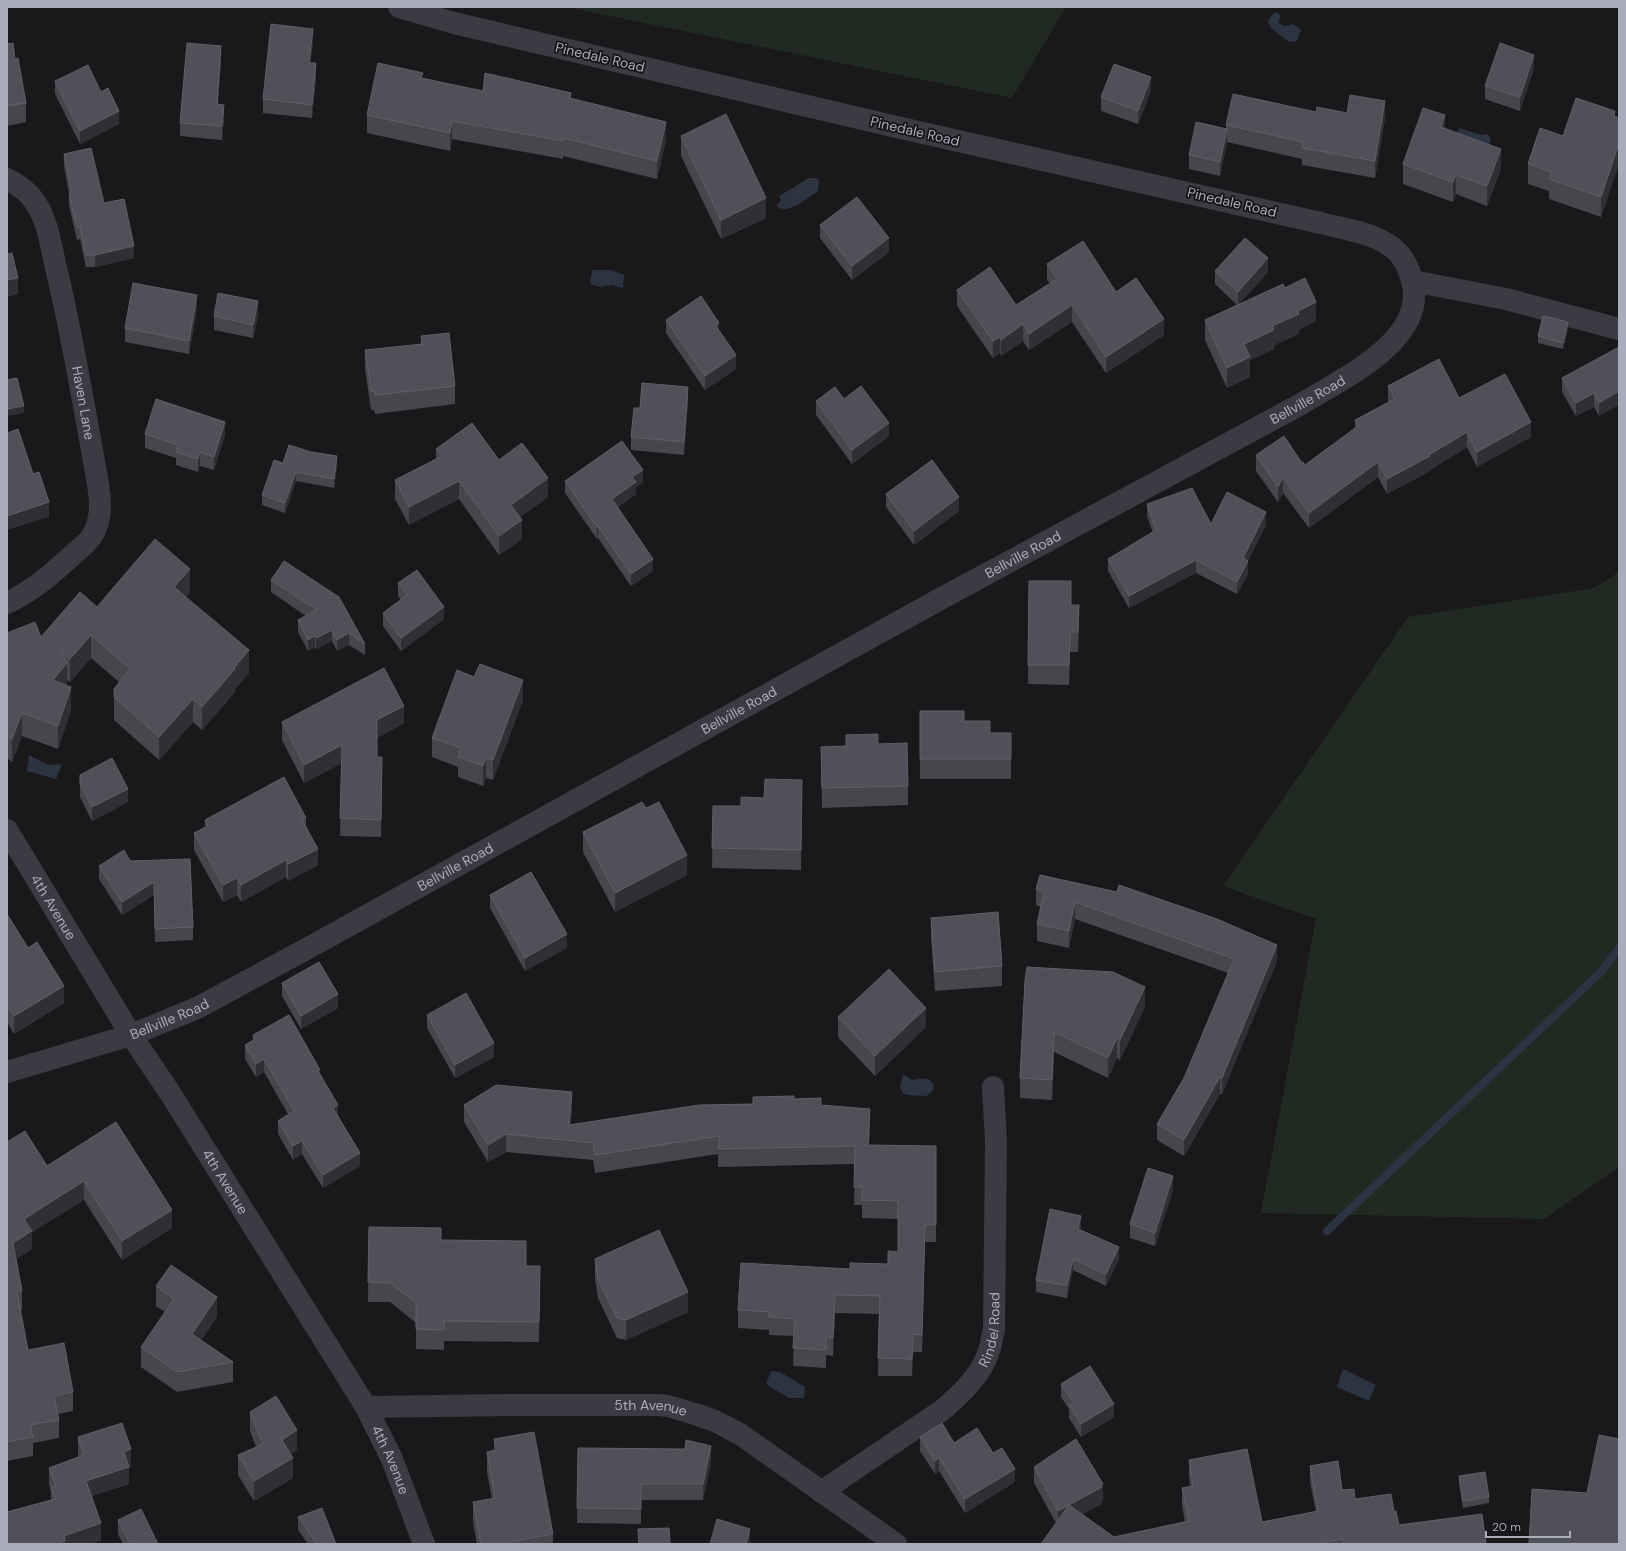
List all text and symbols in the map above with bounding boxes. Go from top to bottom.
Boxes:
street label: Pinedale Road [554,38,646,76]
street label: Pinedale Road [869,112,961,150]
street label: Pinedale Road [1186,183,1278,221]
street label: Haven Lane [68,364,99,441]
street label: Bellville Road [1267,371,1349,428]
street label: Bellville Road [982,526,1064,582]
street label: Bellville Road [698,682,780,738]
street label: Bellville Road [414,839,496,895]
street label: 4th Avenue [27,871,80,943]
street label: Bellville Road [127,994,212,1043]
street label: 4th Avenue [198,1146,252,1218]
street label: Rindel Road [974,1292,1003,1370]
street label: 5th Avenue [614,1396,689,1420]
street label: 4th Avenue [368,1422,413,1497]
scale bar [1486,1513,1570,1539]
text: 20 m [1492,1519,1521,1535]

